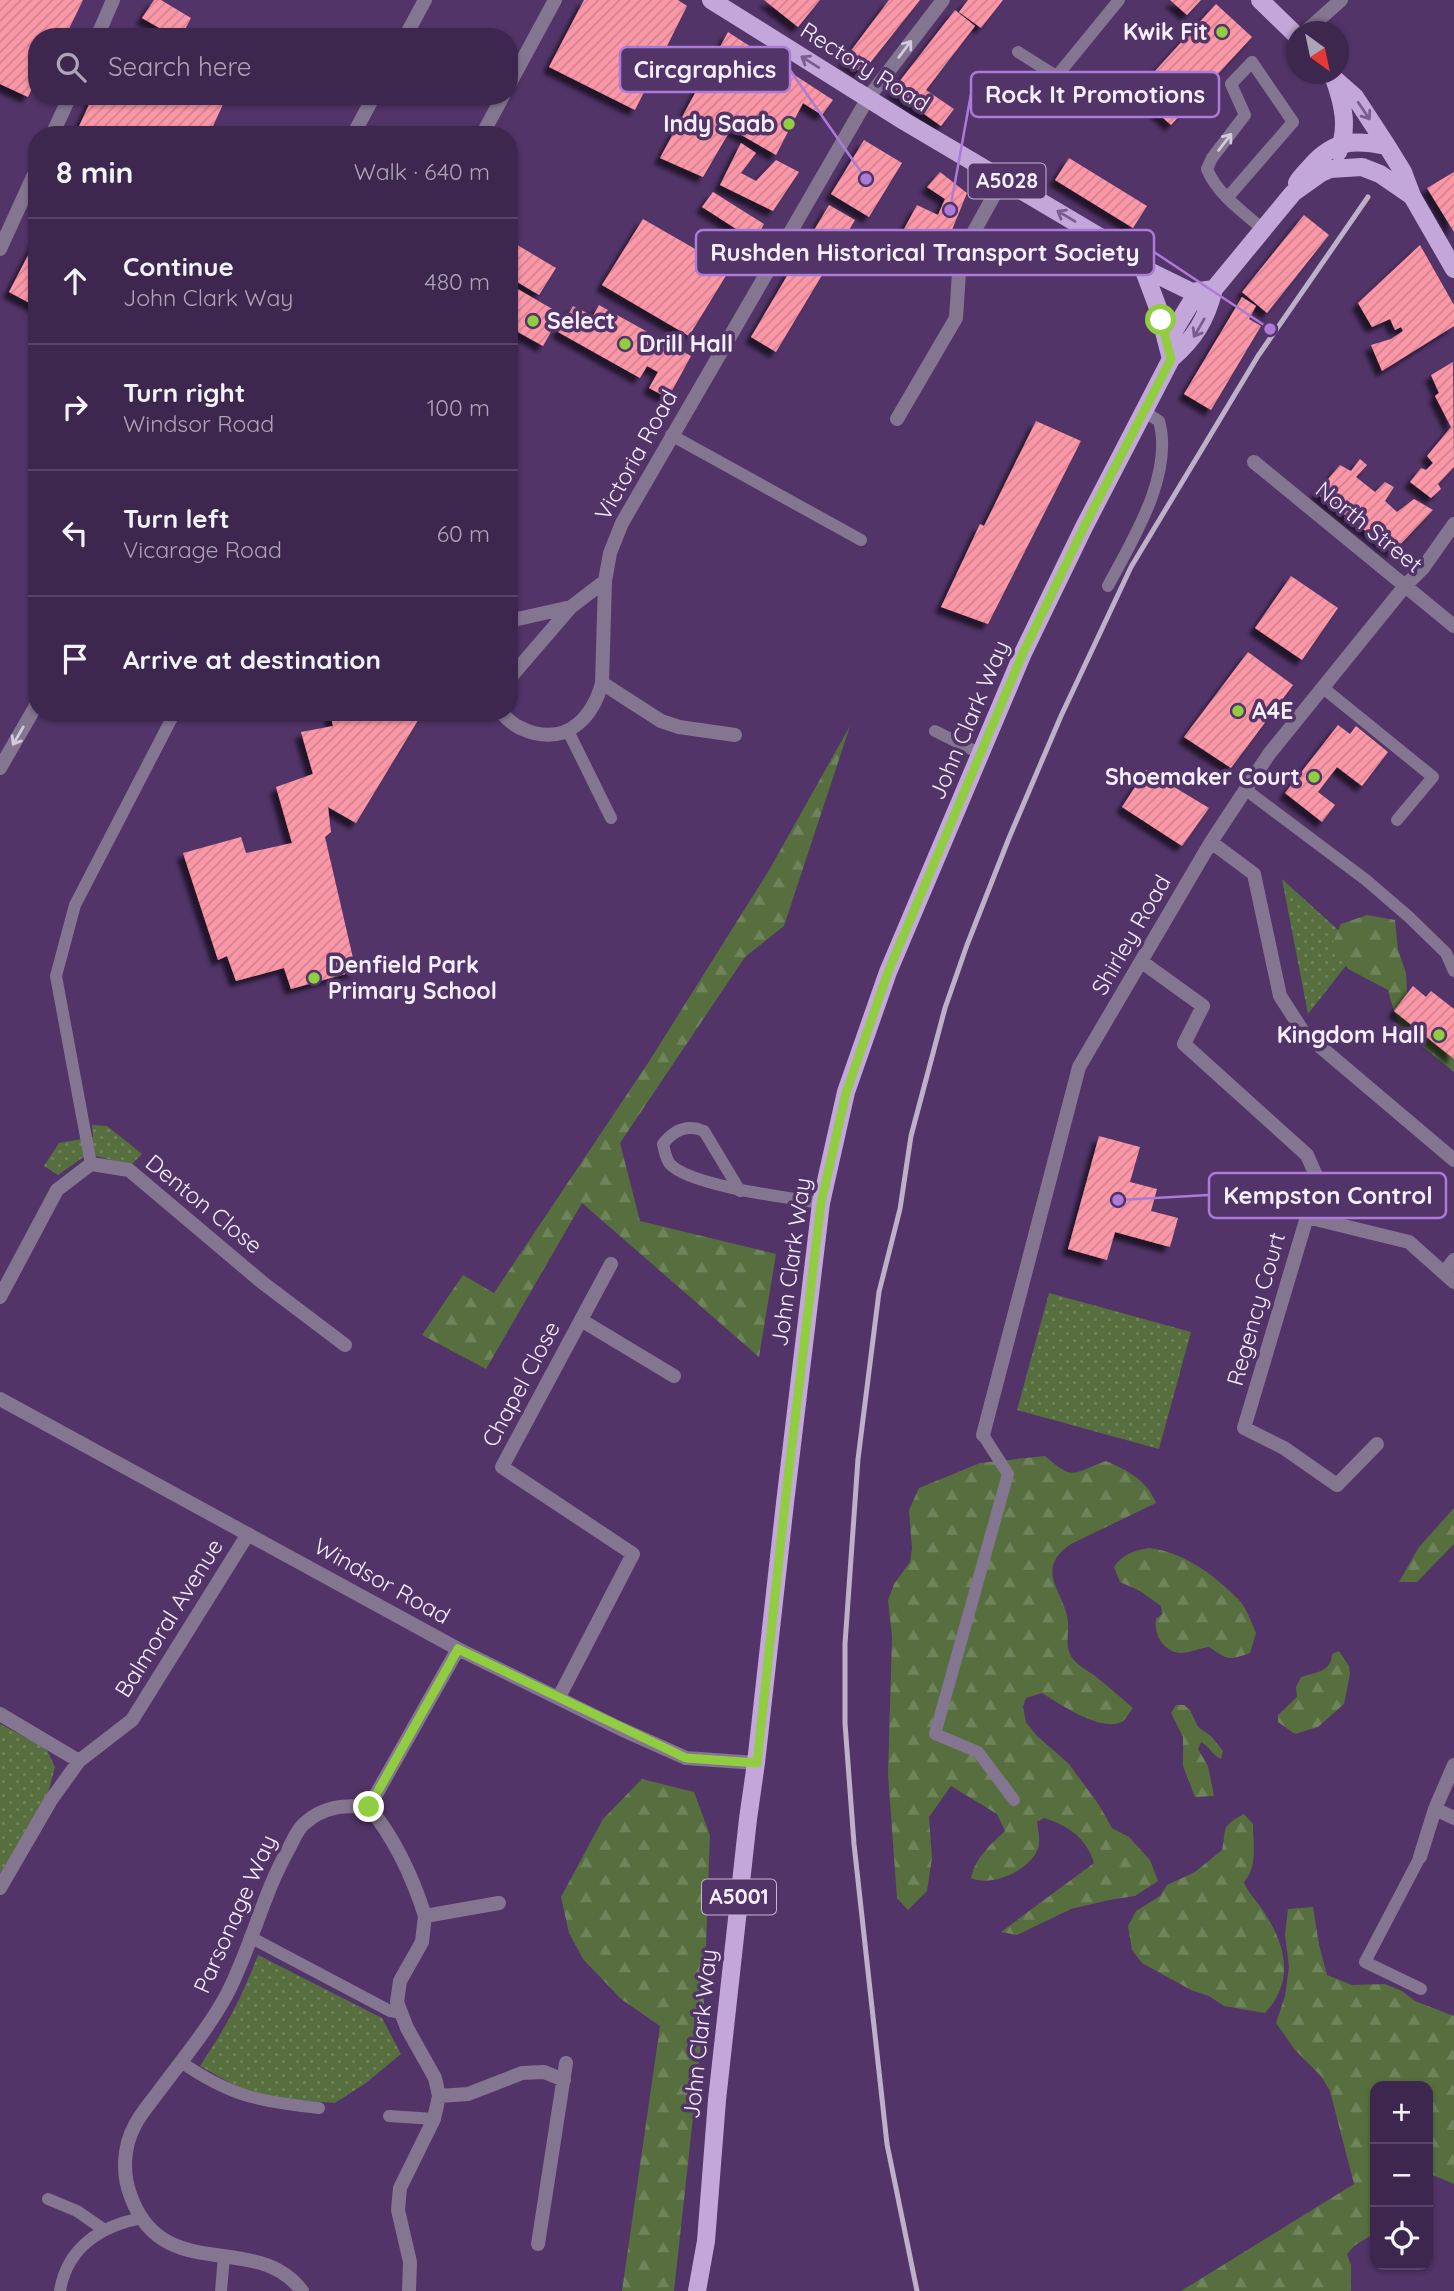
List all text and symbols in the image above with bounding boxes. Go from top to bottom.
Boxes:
street label: Rectory Road [795,15,935,118]
place label: Kwik Fit [1123,17,1208,46]
north arrow [1286,21,1349,84]
marker: Kwik Fit [1214,24,1230,40]
search box [28,28,518,105]
one-way arrow [898,40,913,59]
callout: Circgraphics [620,47,790,92]
icon: search [52,48,90,86]
text: Search here [108,50,252,83]
text: Circgraphics [634,54,776,84]
one-way arrow [801,54,820,69]
callout: Rock It Promotions [971,72,1219,117]
text: Rock It Promotions [985,79,1205,109]
one-way arrow [1356,101,1371,120]
place label: Indy Saab [663,109,775,138]
marker: Indy Saab [781,116,797,132]
one-way arrow [1217,133,1232,151]
text: 8 min [56,153,133,191]
text: Walk · 640 m [354,157,490,186]
road number: A5028 [968,164,1046,198]
one-way arrow [1057,208,1077,222]
callout: Rushden Historical Transport Society [696,230,1154,275]
text: Rushden Historical Transport Society [710,237,1140,267]
text: Continue [123,250,234,283]
icon: ahead [56,262,94,300]
text: 480 m [425,267,490,296]
text: John Clark Way [123,283,293,312]
route start [1145,304,1176,335]
place label: Select [547,306,615,335]
marker: Select [525,313,541,329]
one-way arrow [1192,317,1206,337]
place label: Drill Hall [639,329,733,358]
marker: Drill Hall [617,336,633,352]
text: Turn right [123,376,245,409]
street label: Victoria Road [588,384,683,525]
icon: right [56,388,94,426]
text: 100 m [427,393,490,422]
text: Windsor Road [123,409,274,438]
street label: North Street [1310,475,1429,579]
text: Turn left [123,502,230,535]
icon: left [56,514,94,552]
text: 60 m [437,519,490,548]
text: Vicarage Road [123,535,282,564]
street label: John Clark Way [922,636,1015,804]
icon: arrive [56,640,94,678]
text: Arrive at destination [123,643,381,676]
place label: A4E [1252,696,1293,725]
marker: A4E [1230,703,1246,719]
one-way arrow [11,725,24,746]
place label: Shoemaker Court [1105,762,1300,791]
marker: Shoemaker Court [1306,769,1322,785]
street label: Shirley Road [1084,869,1177,1000]
place label: Denfield Park Primary School [328,950,497,1005]
marker: Denfield Park Primary School [306,970,322,986]
place label: Kingdom Hall [1277,1020,1425,1049]
marker: Kingdom Hall [1431,1027,1447,1043]
street label: Denton Close [140,1148,269,1260]
callout: Kempston Control [1209,1173,1446,1218]
street label: John Clark Way [764,1176,817,1348]
text: Kempston Control [1223,1180,1433,1210]
street label: Regency Court [1220,1229,1291,1389]
street label: Chapel Close [475,1316,566,1452]
street label: Windsor Road [309,1531,455,1630]
street label: Balmoral Avenue [108,1533,229,1703]
route end [353,1791,384,1822]
street label: Parsonage Way [187,1830,282,1998]
road number: A5001 [702,1880,776,1914]
street label: John Clark Way [676,1948,723,2120]
map controls [1370,2081,1433,2270]
button: + [1370,2081,1433,2144]
button: − [1370,2144,1433,2207]
button: locate [1370,2207,1433,2270]

